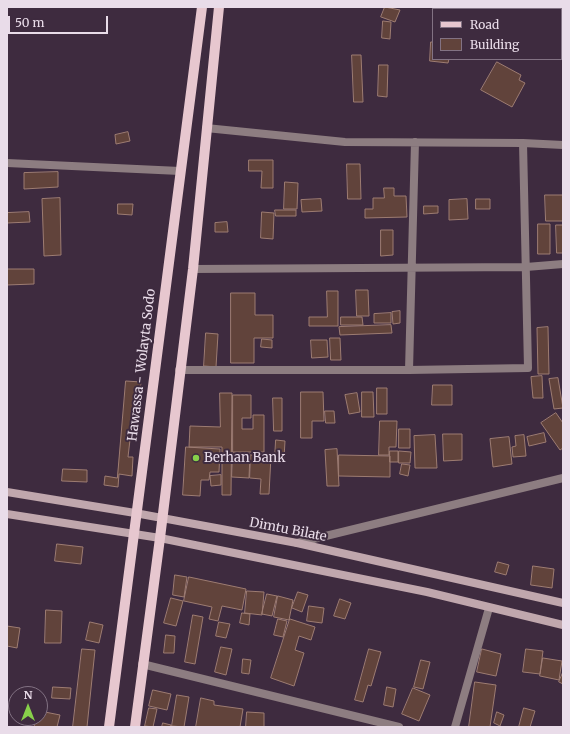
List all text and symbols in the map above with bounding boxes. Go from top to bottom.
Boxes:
scale bar [10,8,110,34]
legend [432,8,562,60]
text: 50 m [15,15,44,30]
text: Road [470,17,499,32]
text: Building [470,37,519,52]
street label: Hawassa - Wolayta Sodo [125,288,159,442]
place label: Berhan Bank [204,450,285,466]
marker: Berhan Bank [191,453,201,463]
street label: Dimtu Bilate [248,515,328,545]
north arrow [8,686,48,726]
text: N [24,688,32,702]

